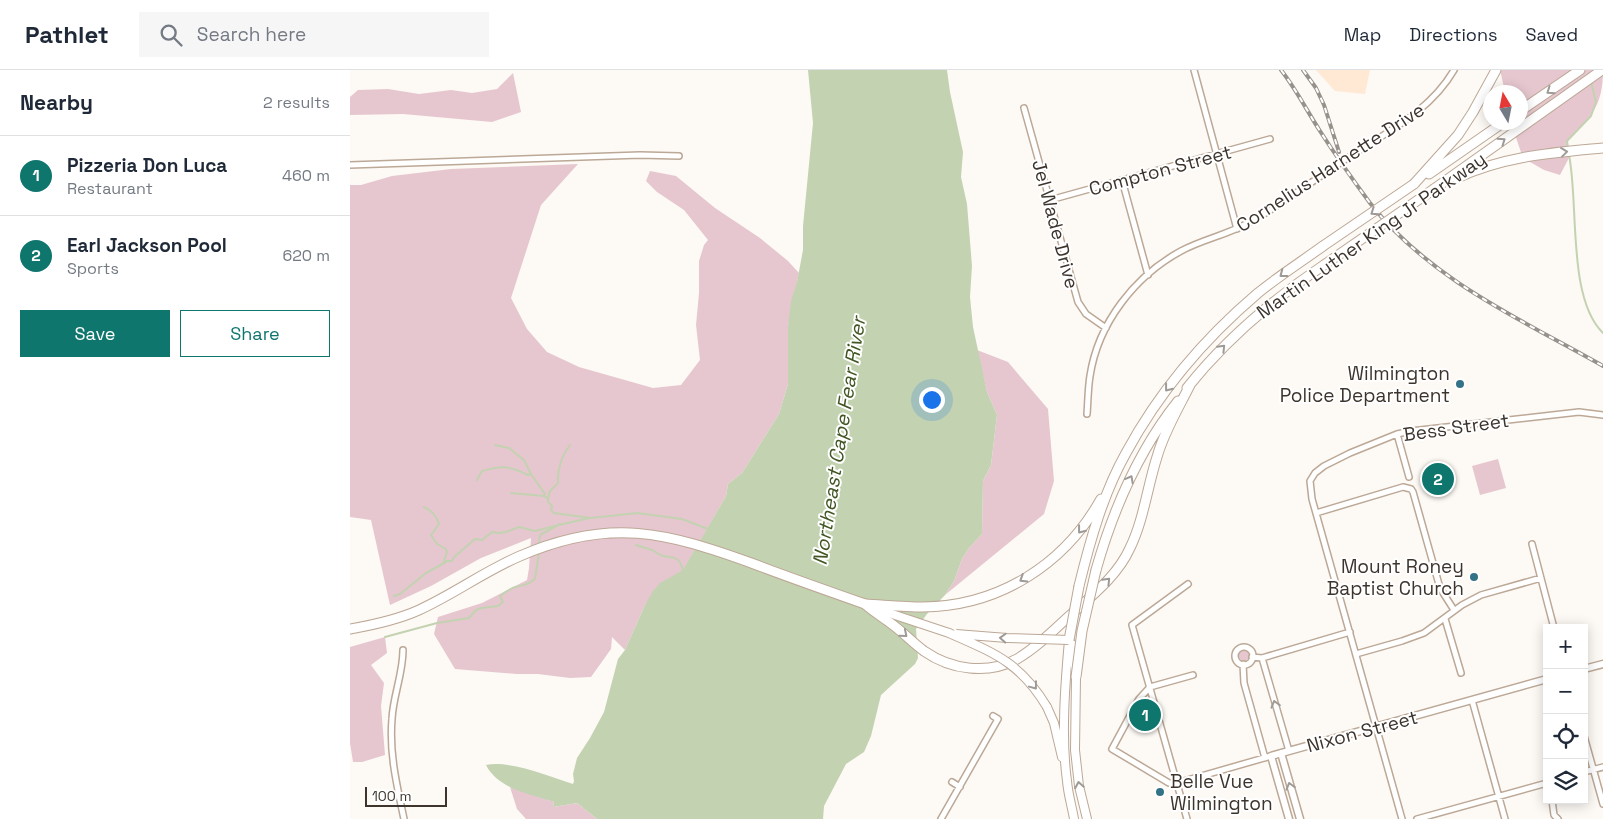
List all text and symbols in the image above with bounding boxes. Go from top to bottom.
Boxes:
search box [139,12,489,57]
text: Pathlet [25,19,109,50]
icon: search [157,21,185,49]
text: Search here [197,22,306,47]
text: Map [1344,23,1381,46]
text: Directions [1409,23,1498,46]
text: Saved [1526,23,1578,46]
north arrow [1483,85,1528,130]
one-way arrow [1547,85,1556,94]
text: Nearby [20,89,93,116]
text: 2 results [263,92,330,113]
street label: Cornelius Harnette Drive [1231,97,1429,238]
one-way arrow [1496,138,1506,147]
street label: Compton Street [1086,139,1234,202]
street label: Martin Luther King Jr Parkway [1252,146,1491,324]
one-way arrow [1560,147,1568,158]
text: Pizzeria Don Luca [67,153,227,178]
street label: Jel Wade Drive [1026,157,1085,291]
text: 1 [32,165,40,186]
text: 460 m [282,165,330,186]
text: Restaurant [67,178,153,199]
one-way arrow [1370,206,1380,215]
text: Earl Jackson Pool [67,233,227,258]
text: 2 [31,245,41,266]
text: 620 m [282,245,330,266]
text: Sports [67,258,119,279]
one-way arrow [1280,269,1289,277]
button: Save [20,310,170,357]
button: Share [180,310,330,357]
water label: Northeast Cape Fear River [807,313,872,567]
one-way arrow [1216,345,1225,354]
place label: Wilmington Police Department [1280,361,1450,408]
marker: Wilmington Police Department [1454,378,1466,390]
one-way arrow [1165,382,1174,392]
your location [919,387,945,413]
street label: Bess Street [1401,408,1511,447]
pin: 2 [1422,460,1454,498]
one-way arrow [1124,475,1134,484]
one-way arrow [1078,524,1087,534]
place label: Mount Roney Baptist Church [1327,554,1464,601]
marker: Mount Roney Baptist Church [1468,571,1480,583]
one-way arrow [1020,573,1029,582]
one-way arrow [1101,578,1110,587]
map controls [1543,624,1588,804]
button: + [1543,624,1588,669]
one-way arrow [898,628,907,637]
one-way arrow [998,632,1006,643]
button: − [1543,669,1588,714]
one-way arrow [1028,680,1036,689]
pin: 1 [1129,696,1161,734]
one-way arrow [1271,701,1281,709]
street label: Nixon Street [1304,705,1421,758]
button: locate [1543,714,1588,759]
button: layers [1543,759,1588,804]
place label: Belle Vue Wilmington [1170,769,1273,816]
one-way arrow [1075,780,1085,789]
one-way arrow [1286,782,1296,791]
scale bar [365,784,448,807]
marker: Belle Vue Wilmington [1154,786,1166,798]
text: 100 m [372,787,411,805]

